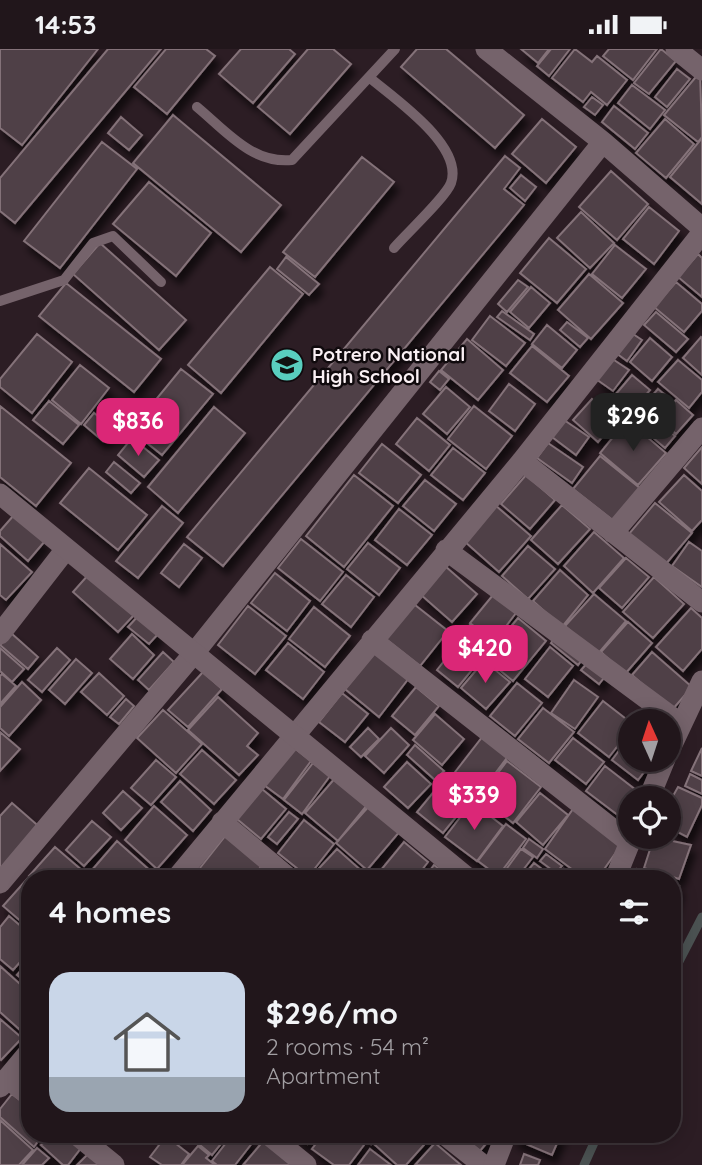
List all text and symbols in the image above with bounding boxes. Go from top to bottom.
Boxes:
text: 14:53 [35,8,96,41]
place label: Potrero National High School [312,342,465,388]
school or university icon: Potrero National High School [268,346,306,384]
pin: $296 [592,393,674,453]
pin: $836 [97,399,179,458]
text: $296 [607,401,659,430]
text: $836 [112,406,164,435]
pin: $420 [444,625,526,685]
text: $420 [458,633,512,662]
north arrow [618,709,681,772]
map controls [618,709,681,849]
pin: $339 [433,773,515,832]
text: $339 [448,780,500,809]
button: locate [618,786,681,849]
text: 4 homes [49,893,171,931]
icon: filters [615,893,653,931]
text: $296/mo [266,994,398,1032]
icon: home [105,1000,189,1084]
text: 2 rooms · 54 m² [266,1032,429,1061]
text: Apartment [266,1061,380,1090]

